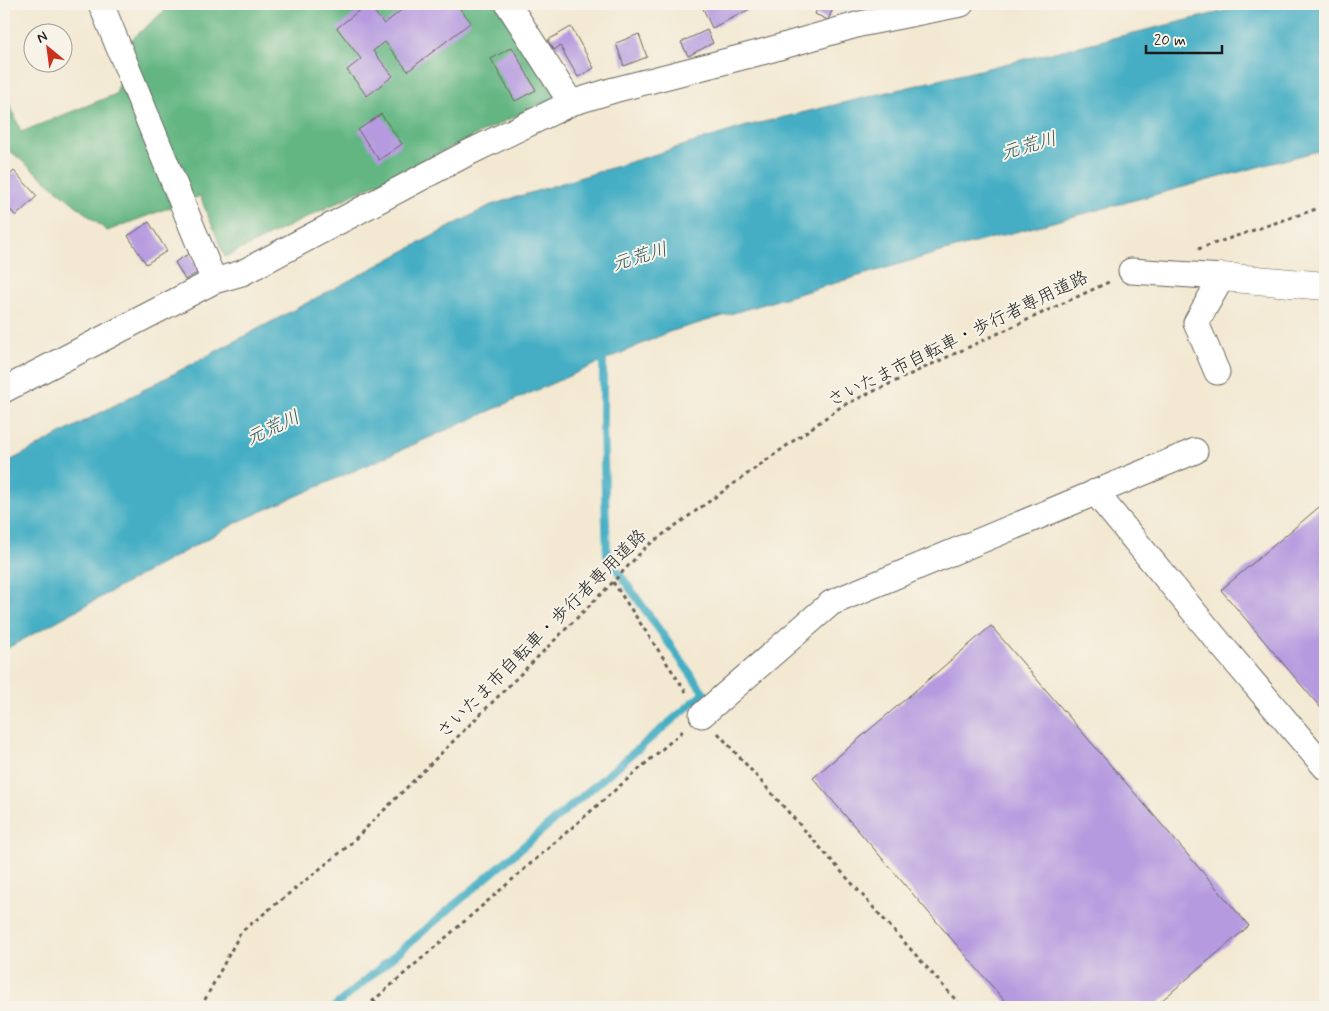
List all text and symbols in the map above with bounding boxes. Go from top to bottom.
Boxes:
north arrow [22,22,72,72]
scale bar [1146,22,1223,54]
text: N [34,27,51,48]
text: 20 m [1154,31,1186,51]
water label: 元荒川 [998,126,1060,166]
water label: 元荒川 [609,237,671,277]
street label: さいたま市自転車・歩行者専用道路 [824,265,1092,413]
water label: 元荒川 [242,405,304,451]
street label: さいたま市自転車・歩行者専用道路 [432,524,652,744]

